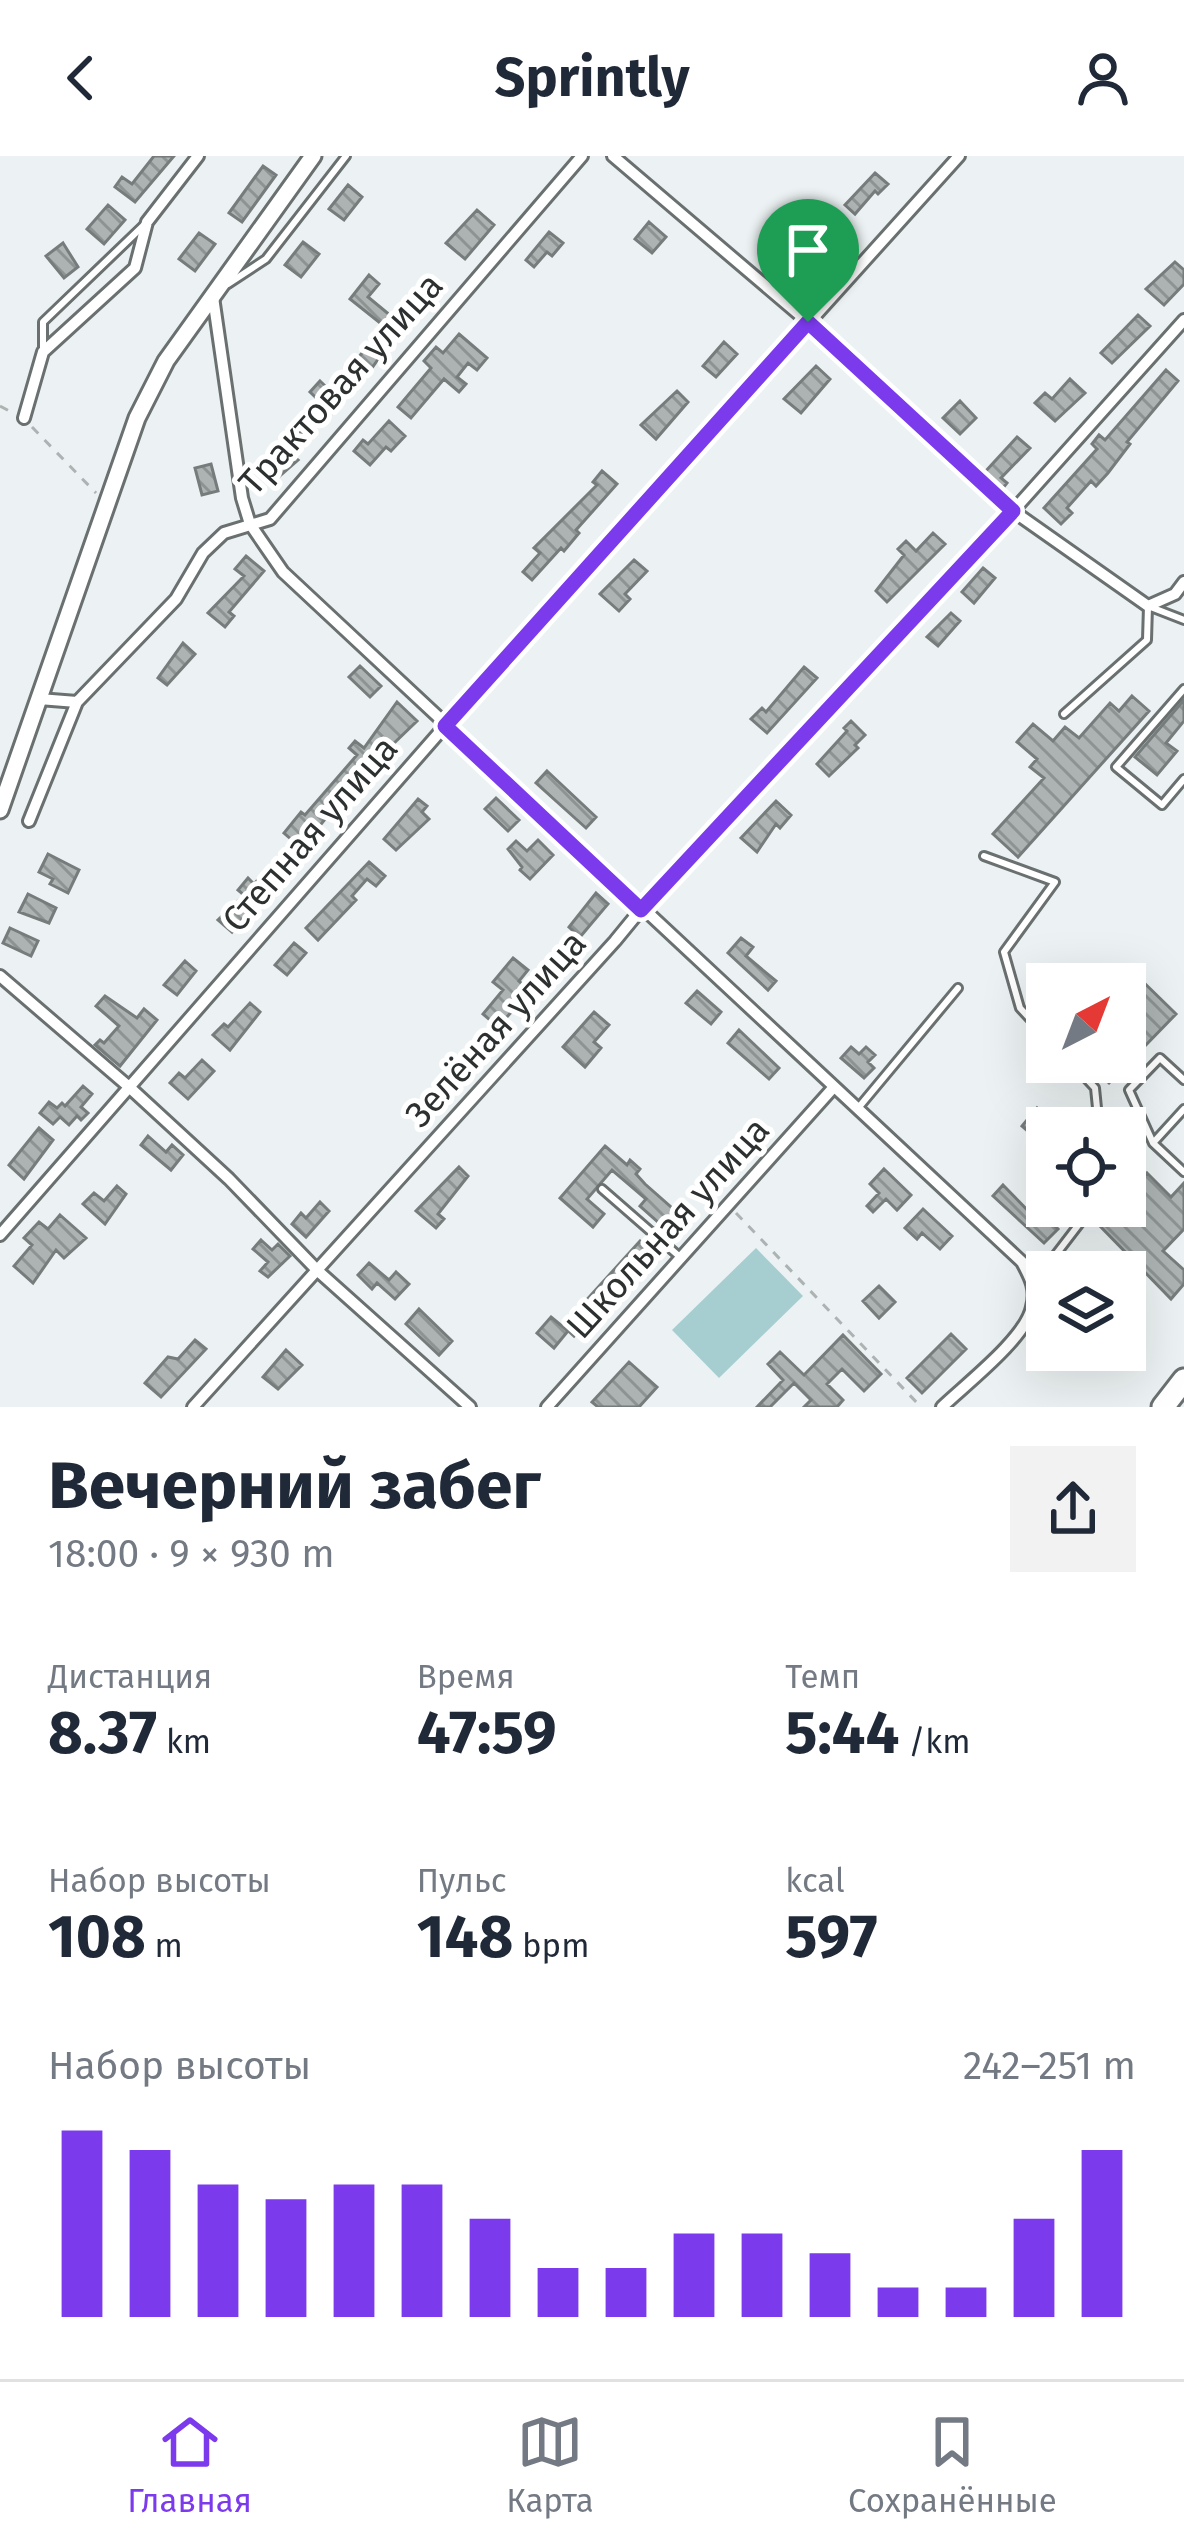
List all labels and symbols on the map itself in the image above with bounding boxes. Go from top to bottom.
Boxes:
pin [757,199,859,322]
street label: Трактовая улица [230,264,452,504]
street label: Степная улица [213,727,407,941]
street label: Зелёная улица [396,922,596,1136]
north arrow [1026,963,1146,1083]
street label: Школьная улица [557,1108,779,1348]

